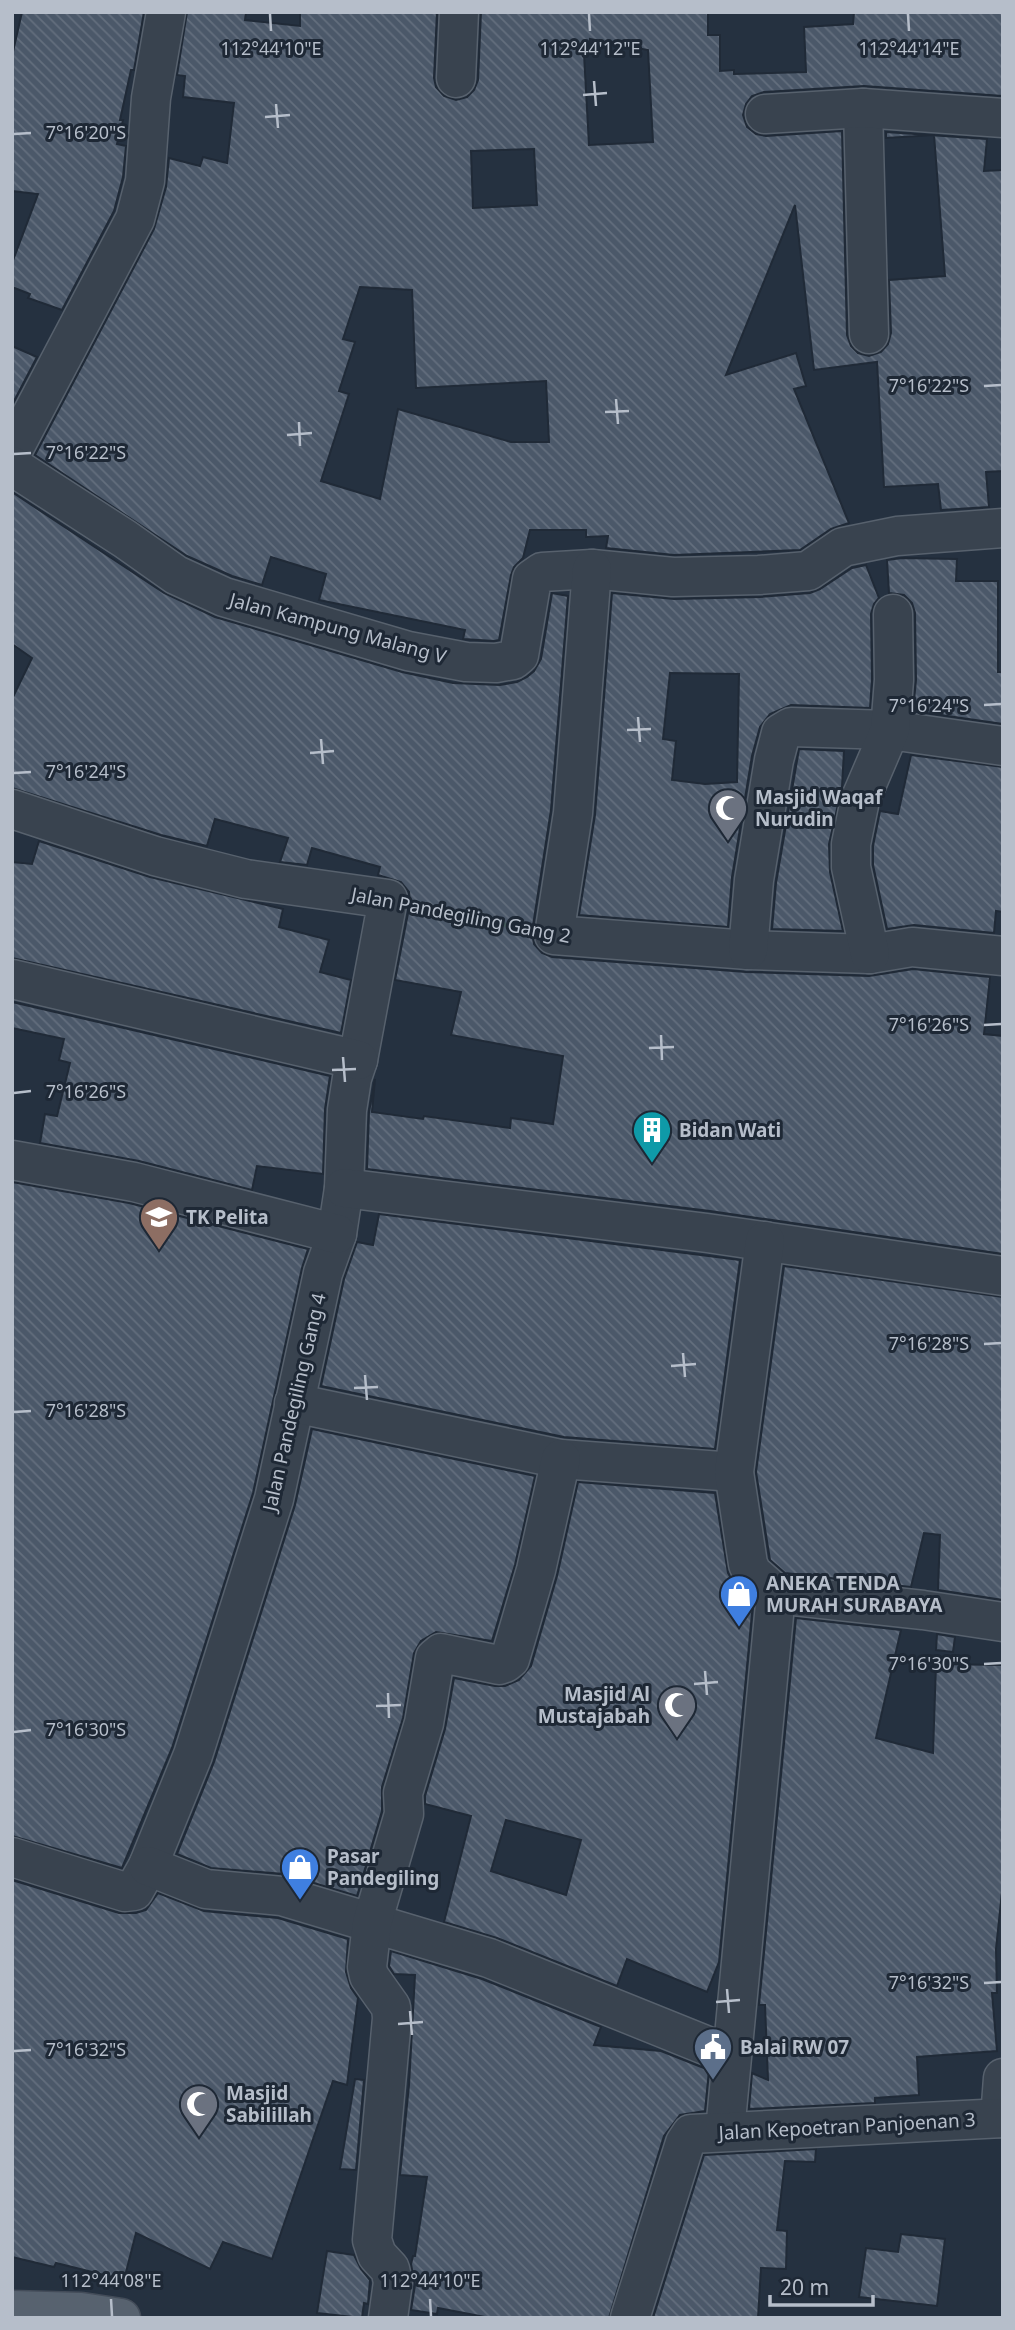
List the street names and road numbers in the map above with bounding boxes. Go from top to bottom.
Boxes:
street label: Jalan Kampung Malang V [225,586,450,670]
street label: Jalan Pandegiling Gang 2 [347,881,573,949]
street label: Jalan Pandegiling Gang 4 [256,1290,332,1515]
street label: Jalan Kepoetran Panjoenan 3 [716,2106,976,2146]

